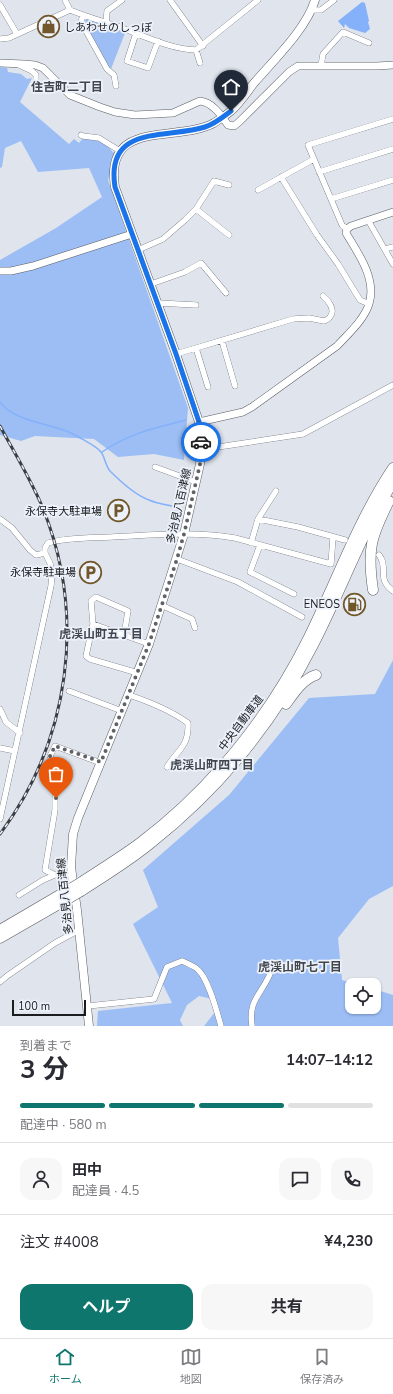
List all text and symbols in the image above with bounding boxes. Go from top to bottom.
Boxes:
shop icon: しあわせのしっぽ [35,14,61,40]
place label: しあわせのしっぽ [64,20,152,35]
pin [214,70,248,111]
icon: home [220,76,242,98]
district label: 住吉町二丁目 [31,79,103,95]
courier [181,422,221,462]
icon: car [190,431,212,453]
street label: 多治見八百津線 [163,467,195,545]
parking icon: 永保寺大駐車場 [105,498,131,524]
place label: 永保寺大駐車場 [25,504,102,519]
parking icon: 永保寺駐車場 [78,559,104,585]
place label: 永保寺駐車場 [10,565,76,580]
fuel station icon: ENEOS [342,591,368,617]
place label: ENEOS [304,597,340,612]
district label: 虎渓山町五丁目 [59,626,143,642]
street label: 中央自動車道 [215,692,267,754]
pin [39,757,73,798]
district label: 虎渓山町四丁目 [170,757,254,773]
icon: bag [45,763,67,785]
street label: 多治見八百津線 [54,857,76,935]
district label: 虎渓山町七丁目 [258,959,342,975]
map controls [345,978,381,1014]
button: locate [345,978,381,1014]
scale bar [12,998,86,1017]
text: 100 m [18,999,50,1014]
text: 到着まで [20,1037,72,1055]
text: 14:07–14:12 [286,1050,373,1070]
text: 3 分 [20,1052,69,1087]
text: 配達中 · 580 m [20,1116,107,1134]
button: person [20,1158,62,1200]
button: chat [279,1158,321,1200]
button: phone [331,1158,373,1200]
text: 田中 [72,1160,102,1180]
text: 配達員 · 4.5 [72,1182,139,1200]
text: ¥4,230 [324,1231,373,1251]
text: 注文 #4008 [20,1232,99,1252]
button: ヘルプ [20,1284,193,1330]
button: 共有 [201,1284,373,1330]
tab: ホーム [49,1346,82,1387]
tab: 地図 [180,1346,202,1387]
tab: 保存済み [300,1346,344,1387]

